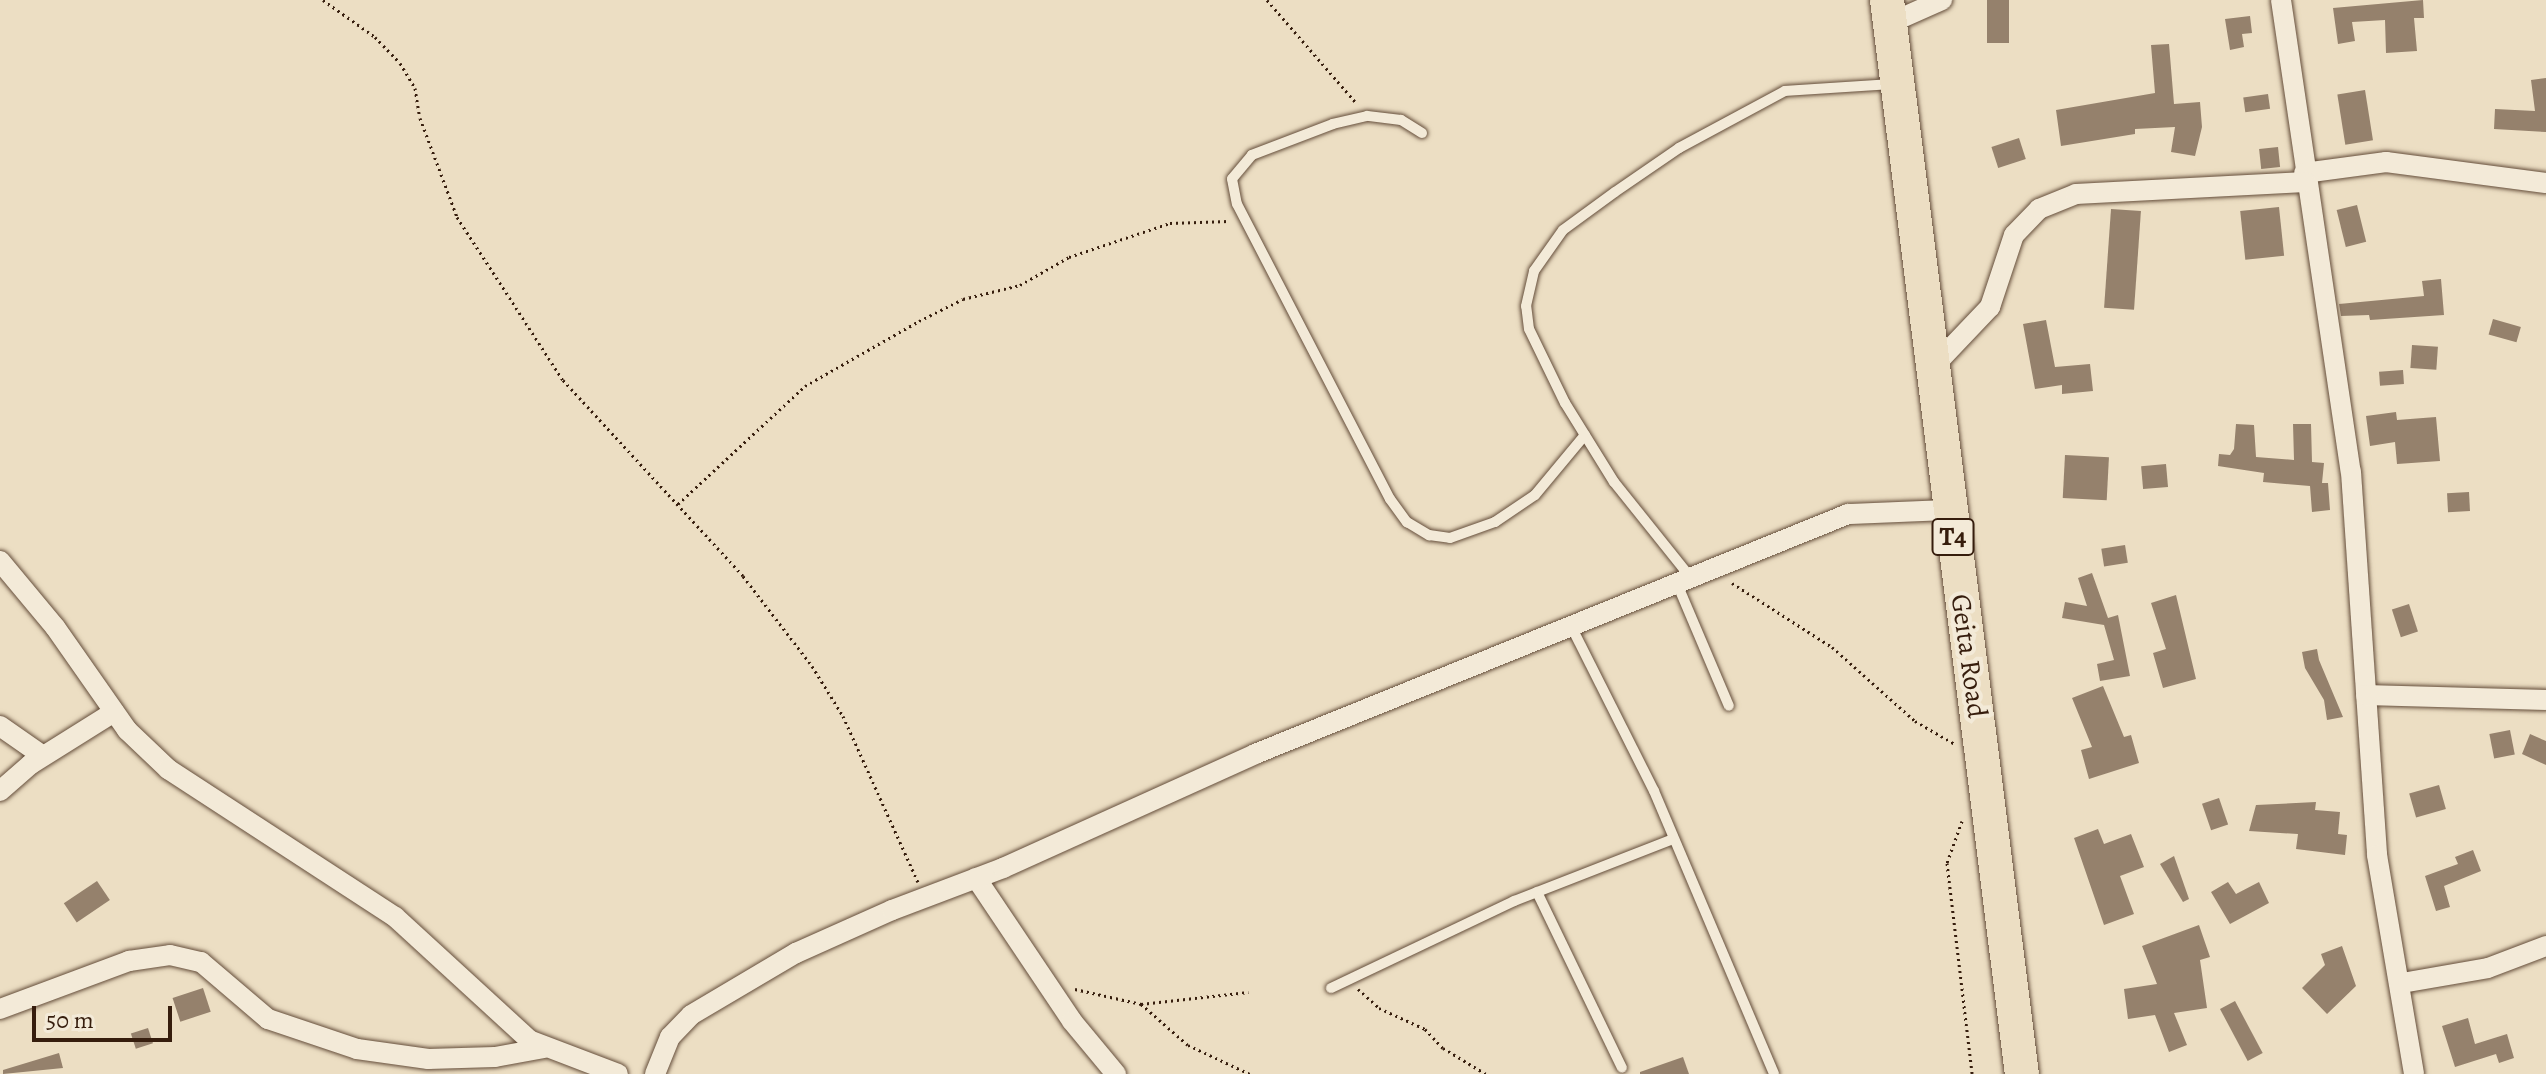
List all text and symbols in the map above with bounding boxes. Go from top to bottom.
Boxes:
road number: T4 [1931,515,1975,559]
street label: Geita Road [1944,592,1994,720]
scale bar [36,990,176,1040]
text: 50 m [46,1004,94,1036]

